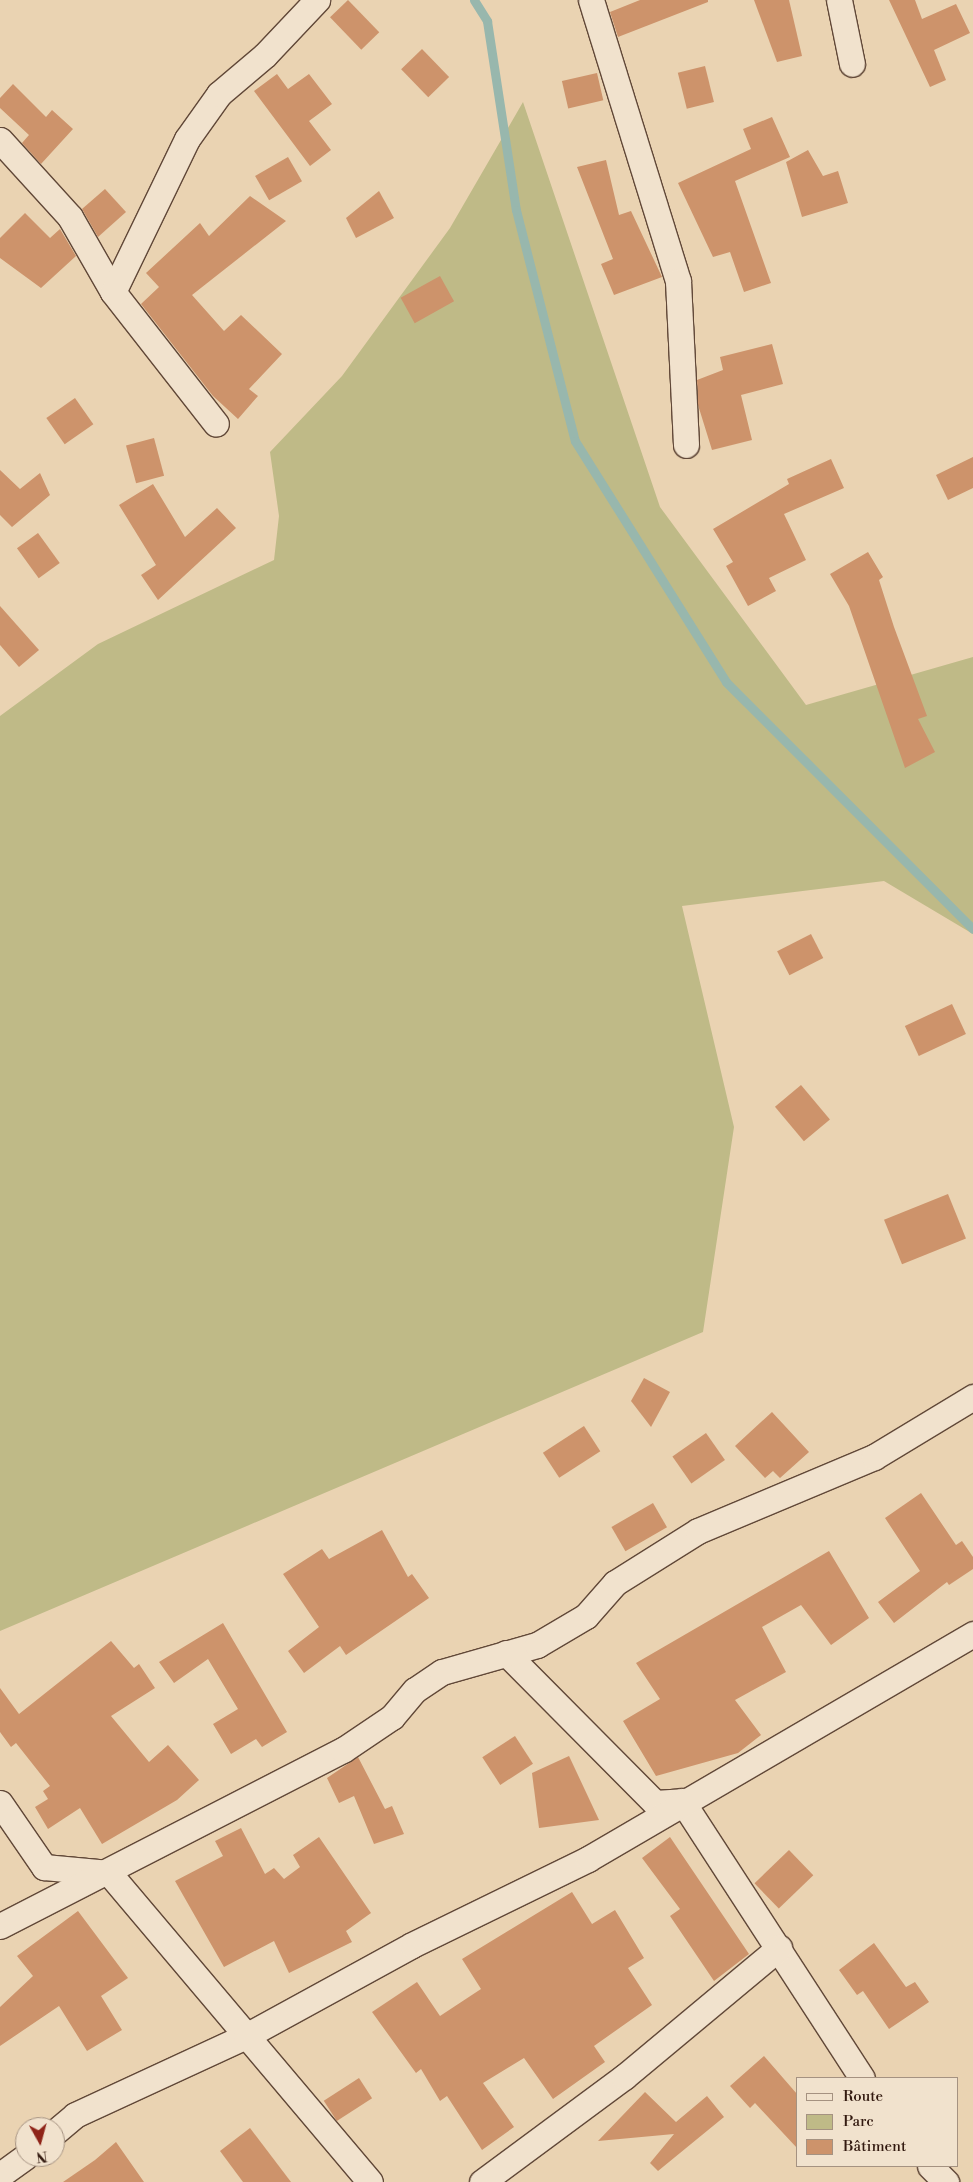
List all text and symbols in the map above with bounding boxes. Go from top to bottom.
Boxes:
legend [796,2077,958,2167]
text: Route [843,2087,883,2106]
text: Parc [843,2112,874,2131]
north arrow [15,2117,65,2167]
text: Bâtiment [843,2137,906,2156]
text: N [35,2146,48,2166]

